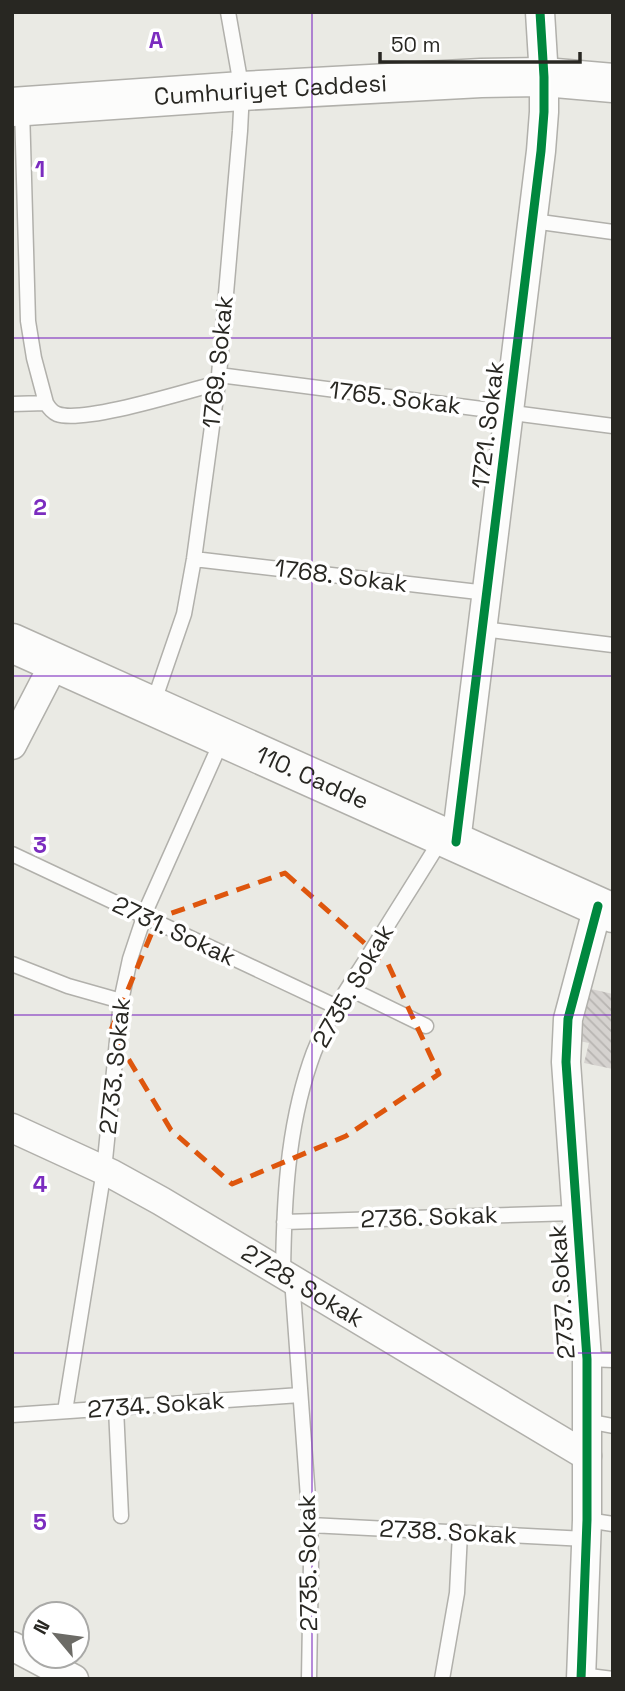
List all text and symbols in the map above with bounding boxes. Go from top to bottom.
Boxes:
scale bar [380,21,580,65]
text: A [149,25,164,55]
text: 50 m [391,31,441,58]
street label: Cumhuriyet Caddesi [153,67,388,112]
text: 1 [35,154,45,184]
street label: 1769. Sokak [195,294,240,430]
street label: 1721. Sokak [464,359,511,490]
street label: 1765. Sokak [327,374,463,421]
text: 2 [33,492,47,522]
street label: 1768. Sokak [273,552,409,599]
street label: 110. Cadde [251,739,374,816]
text: 3 [33,830,47,860]
street label: 2731. Sokak [108,889,241,973]
street label: 2735. Sokak [305,919,400,1053]
street label: 2733. Sokak [92,996,137,1136]
text: 4 [33,1169,48,1199]
street label: 2736. Sokak [360,1199,498,1234]
street label: 2737. Sokak [541,1224,582,1360]
street label: 2728. Sokak [236,1237,370,1334]
street label: 2734. Sokak [86,1384,226,1425]
street label: 2735. Sokak [291,1494,324,1632]
text: 5 [33,1507,47,1537]
street label: 2738. Sokak [379,1512,518,1551]
north arrow [21,1600,91,1670]
text: N [28,1615,56,1639]

